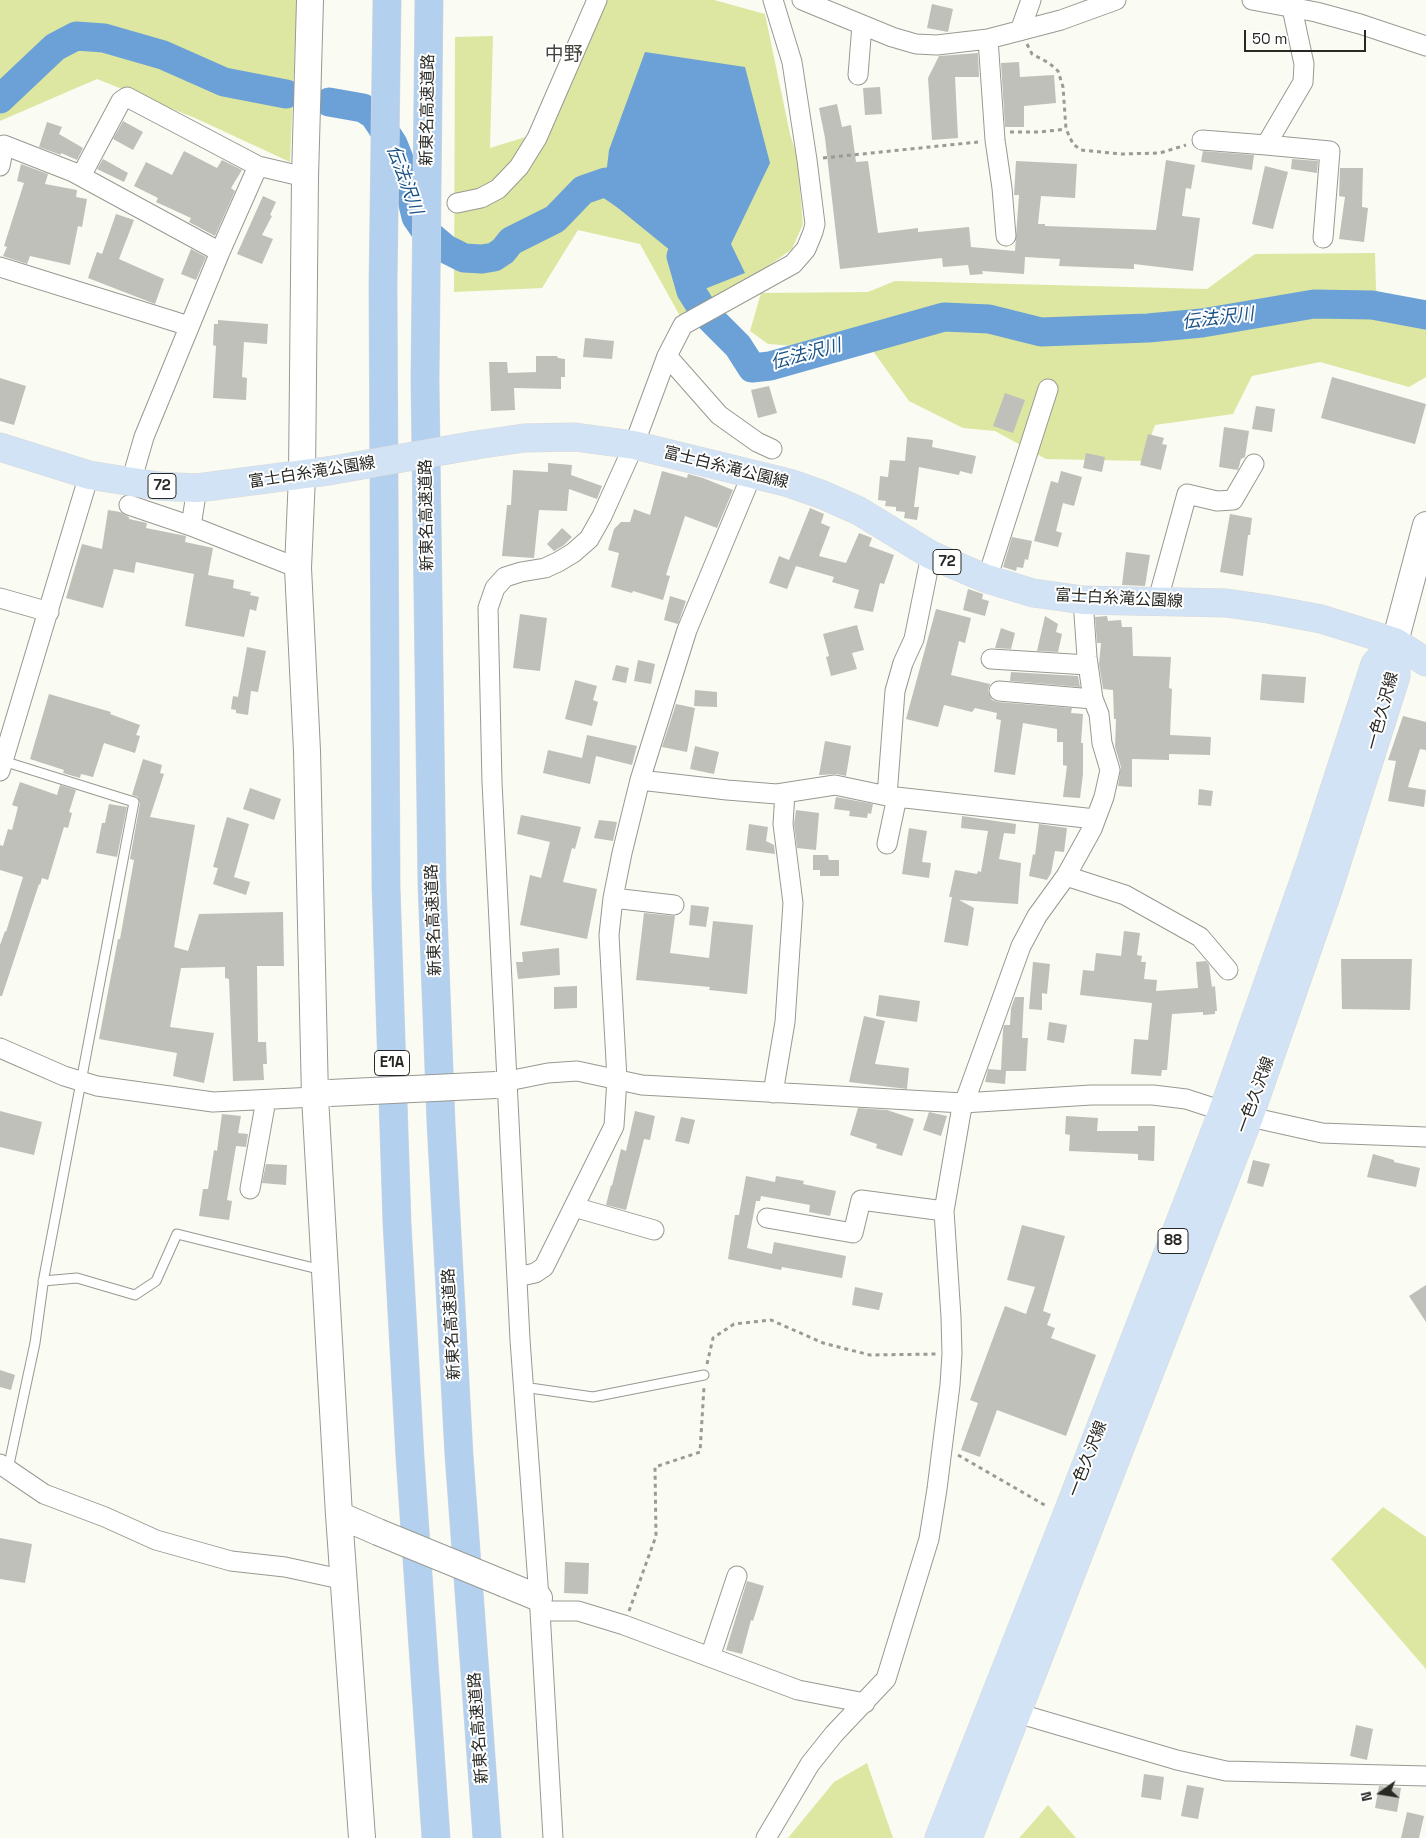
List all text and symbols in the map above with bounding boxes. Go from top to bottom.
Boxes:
scale bar [1246,20,1368,52]
text: 50 m [1252,29,1287,48]
district label: 中野 [545,44,583,66]
street label: 新東名高速道路 [417,54,439,166]
water label: 伝法沢川 [382,142,426,218]
water label: 伝法沢川 [1181,304,1255,334]
water label: 伝法沢川 [768,335,844,375]
street label: 富士白糸滝公園線 [662,443,790,493]
street label: 富士白糸滝公園線 [247,454,377,492]
street label: 新東名高速道路 [416,459,438,571]
road number: 72 [148,474,176,498]
road number: 72 [933,550,961,574]
street label: 富士白糸滝公園線 [1055,586,1183,612]
street label: 一色久沢線 [1363,670,1403,752]
street label: 新東名高速道路 [422,864,446,976]
road number: E1A [374,1050,410,1076]
street label: 一色久沢線 [1233,1054,1279,1136]
road number: 88 [1158,1228,1188,1254]
street label: 新東名高速道路 [439,1268,465,1380]
street label: 一色久沢線 [1065,1418,1111,1500]
street label: 新東名高速道路 [466,1671,492,1785]
north arrow [1356,1768,1406,1818]
text: N [1357,1790,1376,1803]

